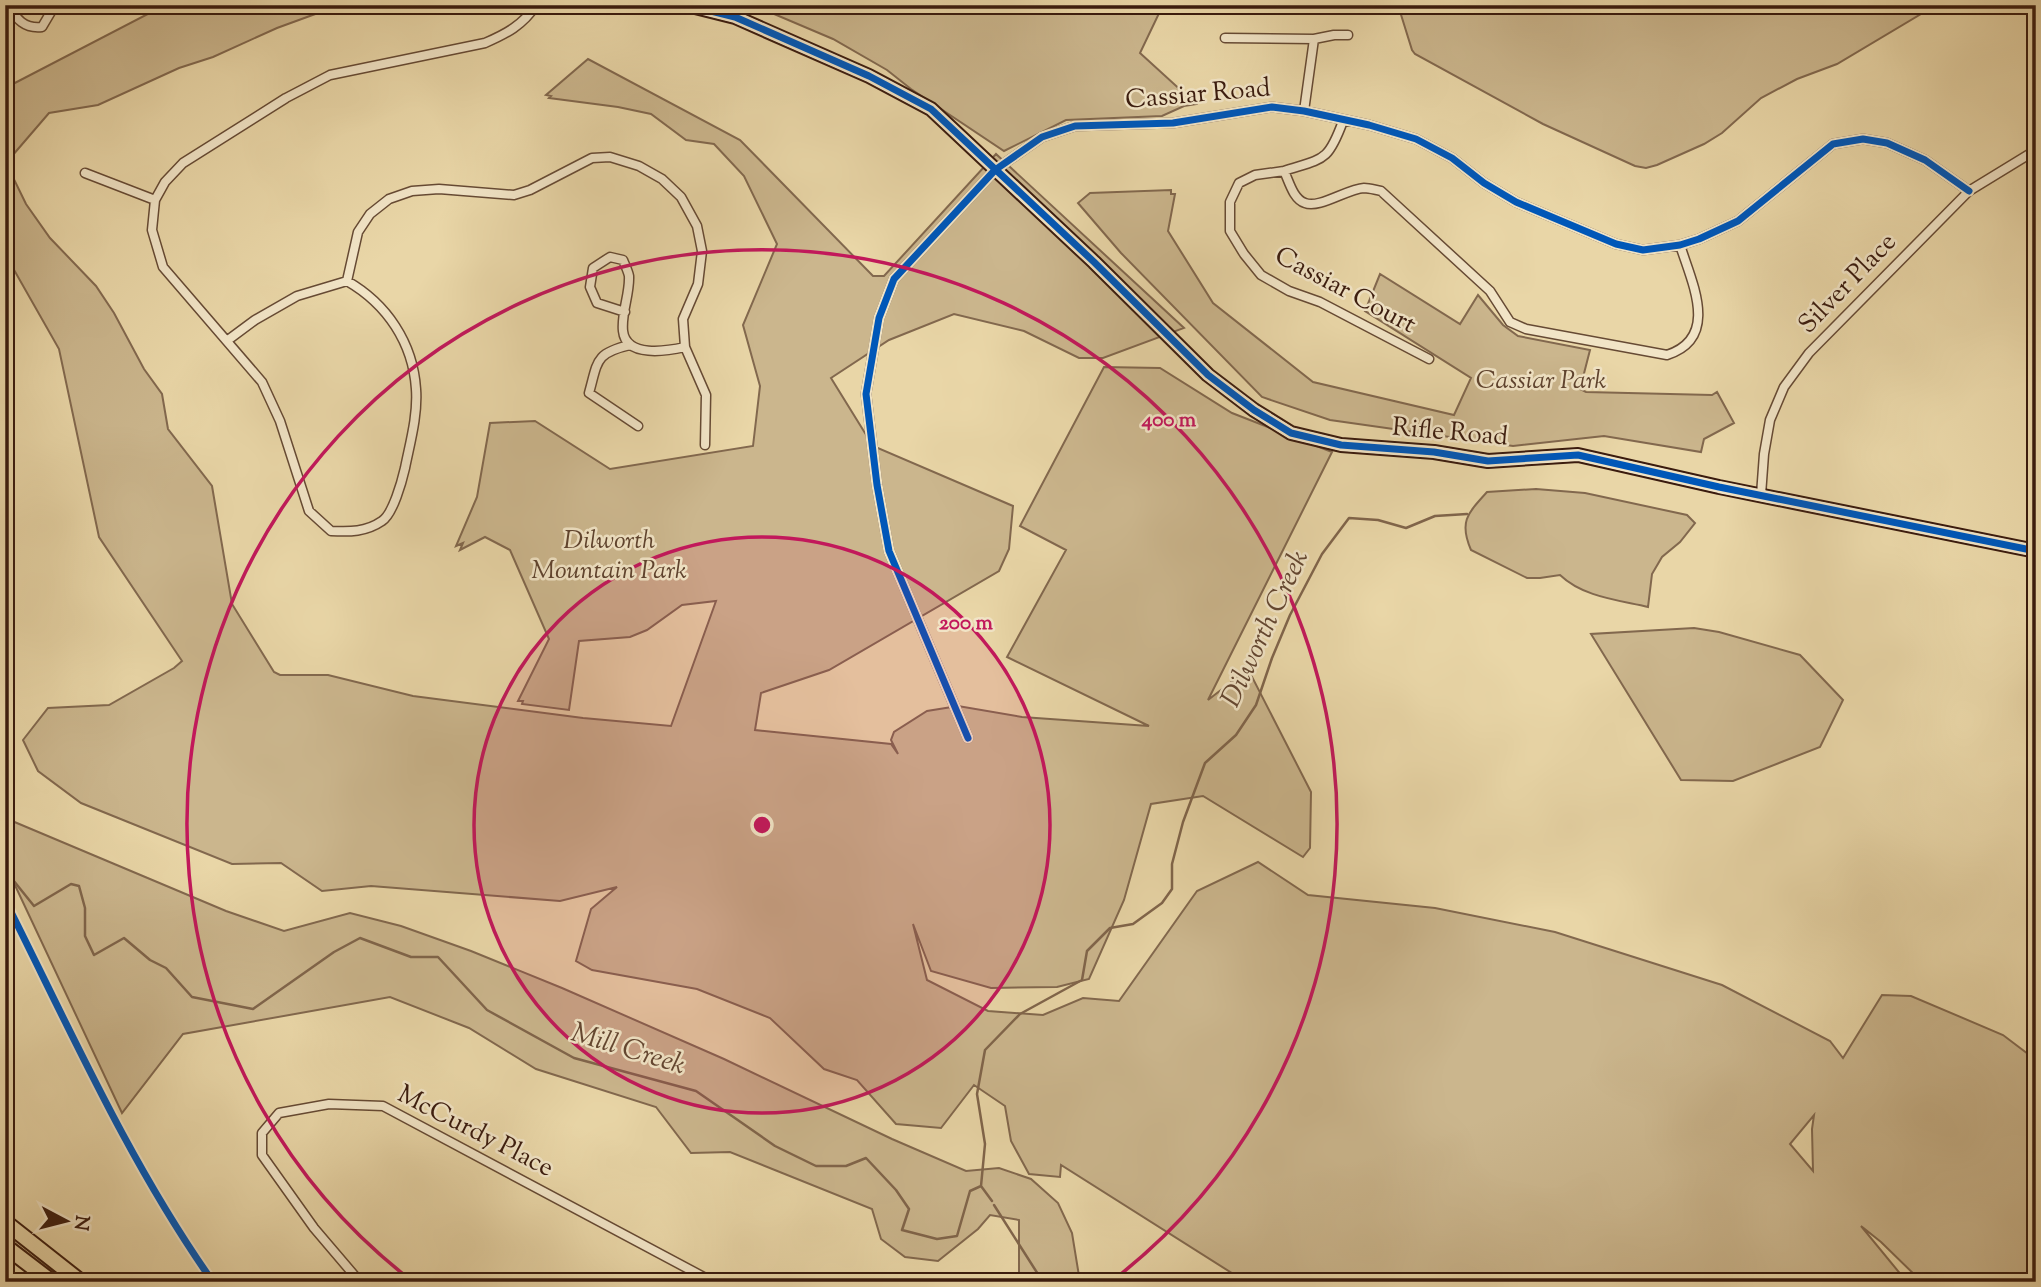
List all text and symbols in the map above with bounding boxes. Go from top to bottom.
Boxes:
street label: Cassiar Road [1124,70,1273,120]
street label: Silver Place [1790,225,1906,343]
street label: Cassiar Court [1268,238,1422,344]
park label: Cassiar Park [1476,363,1607,400]
text: 400 m [1141,406,1197,436]
street label: Rifle Road [1390,410,1510,457]
park label: Dilworth Mountain Park [531,523,687,590]
water label: Dilworth Creek [1212,544,1320,714]
text: 200 m [939,609,994,639]
centre of rings [750,813,774,837]
water label: Mill Creek [566,1014,690,1086]
street label: McCurdy Place [390,1077,560,1187]
north arrow [32,1186,102,1256]
text: N [66,1214,95,1232]

